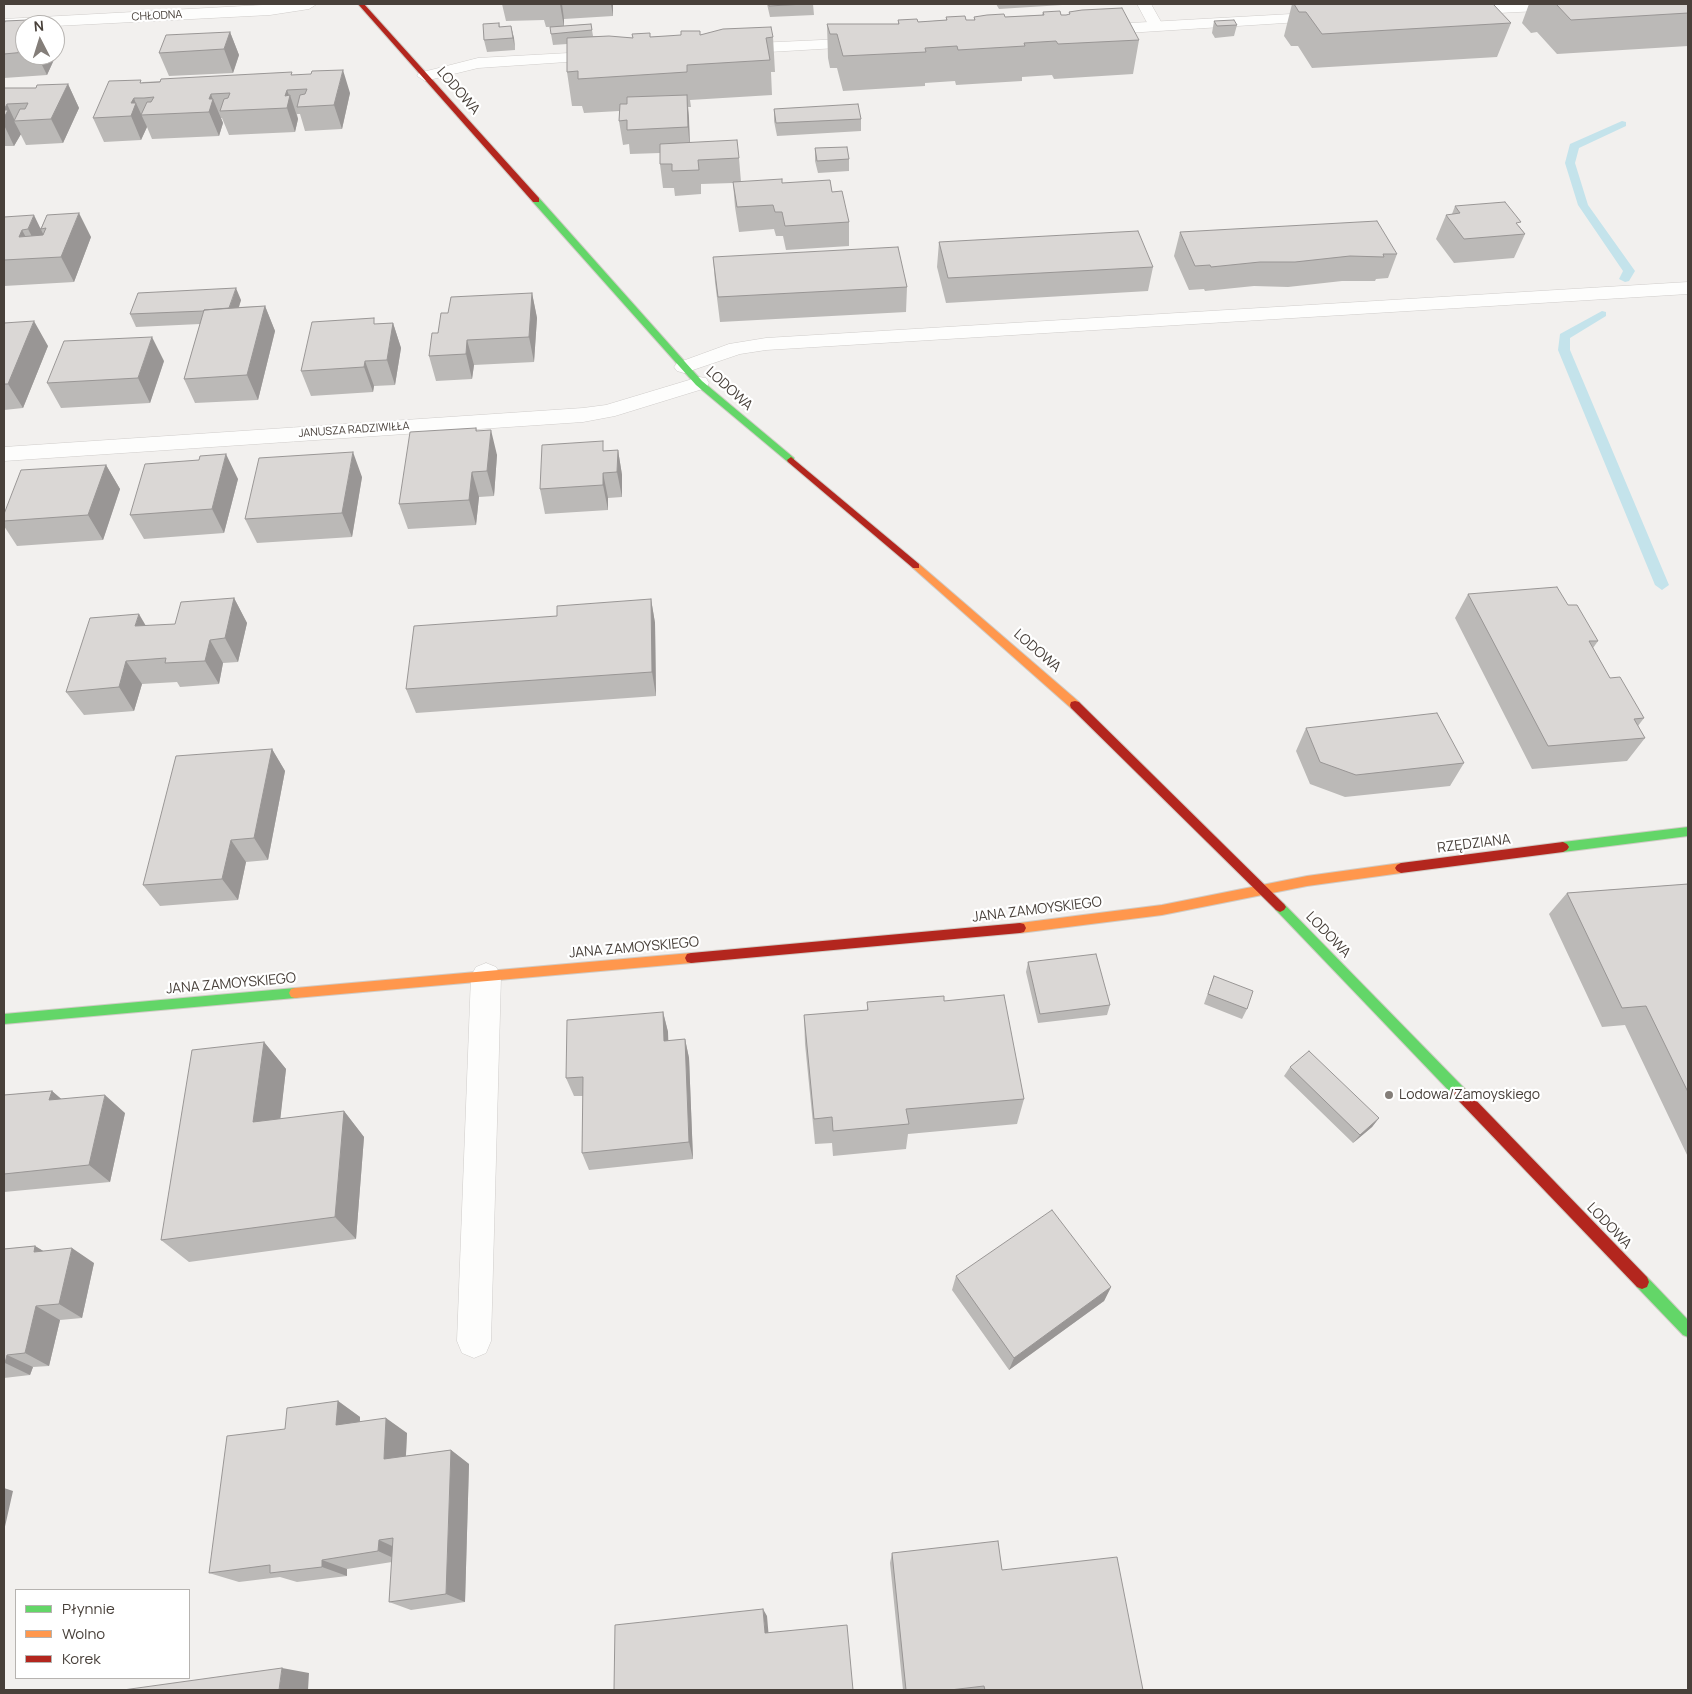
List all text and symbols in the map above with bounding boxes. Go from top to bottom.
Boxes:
street label: CHŁODNA [131,8,183,24]
north arrow [15,15,65,65]
text: N [33,16,45,35]
street label: LODOWA [433,64,483,118]
street label: LODOWA [702,364,756,414]
street label: JANUSZA RADZIWIŁŁA [298,420,410,440]
street label: LODOWA [1010,626,1064,676]
street label: RZĘDZIANA [1436,831,1512,857]
street label: JANA ZAMOYSKIEGO [971,894,1103,926]
street label: LODOWA [1302,909,1354,961]
street label: JANA ZAMOYSKIEGO [568,934,700,962]
street label: JANA ZAMOYSKIEGO [165,970,297,998]
place label: Lodowa/Zamoyskiego [1399,1087,1540,1103]
marker: Lodowa/Zamoyskiego [1383,1089,1395,1101]
street label: LODOWA [1583,1200,1635,1252]
legend [15,1589,190,1679]
text: Płynnie [62,1598,115,1619]
text: Wolno [62,1623,105,1644]
text: Korek [62,1648,101,1669]

